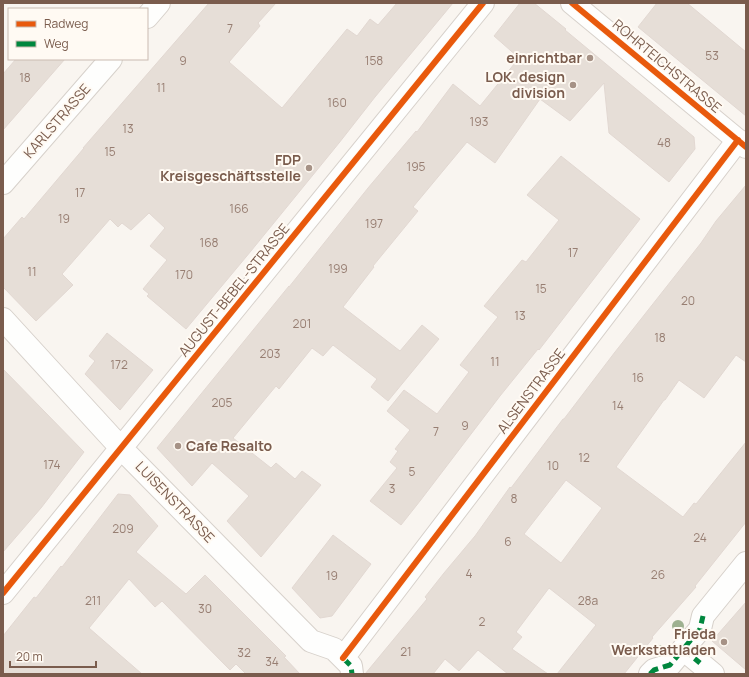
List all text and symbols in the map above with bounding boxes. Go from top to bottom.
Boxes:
legend [8,8,148,60]
street label: ROHRTEICHSTRASSE [609,14,726,117]
text: Radweg [44,15,88,32]
house number: 7 [227,20,233,37]
text: Weg [44,35,69,52]
house number: 53 [705,47,719,64]
place label: einrichtbar [506,48,582,67]
house number: 9 [179,52,187,69]
house number: 158 [365,52,383,69]
marker: einrichtbar [585,53,595,63]
place label: LOK. design division [485,67,565,102]
house number: 18 [19,69,31,86]
street label: KARLSTRASSE [19,79,94,162]
house number: 11 [156,79,166,96]
marker: LOK. design division [568,80,578,90]
house number: 160 [327,94,347,111]
house number: 193 [470,113,488,130]
house number: 13 [122,120,134,137]
house number: 48 [657,134,671,151]
house number: 15 [104,143,116,160]
place label: FDP Kreisgeschäftsstelle [160,150,301,185]
house number: 195 [406,158,426,175]
marker: FDP Kreisgeschäftsstelle [304,163,314,173]
house number: 17 [75,184,85,201]
house number: 166 [229,200,249,217]
house number: 19 [58,210,70,227]
house number: 197 [365,215,383,232]
street label: AUGUST-BEBEL-STRASSE [174,219,293,360]
house number: 168 [199,234,219,251]
house number: 17 [568,244,578,261]
house number: 199 [328,260,348,277]
house number: 11 [27,263,37,280]
house number: 170 [175,266,193,283]
house number: 15 [535,280,547,297]
house number: 20 [681,292,695,309]
house number: 13 [514,307,526,324]
house number: 201 [293,315,311,332]
house number: 18 [654,329,666,346]
street label: ALSENSTRASSE [492,344,569,437]
house number: 203 [260,345,280,362]
house number: 11 [490,353,500,370]
house number: 172 [110,356,128,373]
house number: 16 [632,369,644,386]
house number: 205 [211,394,233,411]
house number: 14 [612,397,624,414]
house number: 9 [461,417,469,434]
house number: 7 [433,423,439,440]
place label: Cafe Resalto [186,436,273,455]
marker: Cafe Resalto [173,441,183,451]
house number: 12 [578,449,590,466]
house number: 174 [43,456,61,473]
street label: LUISENSTRASSE [132,457,219,546]
house number: 10 [547,457,559,474]
house number: 5 [409,463,416,480]
house number: 3 [389,480,395,497]
house number: 8 [511,490,518,507]
house number: 209 [112,520,134,537]
house number: 24 [693,529,707,546]
house number: 6 [504,533,512,550]
house number: 4 [465,565,473,582]
house number: 26 [651,566,665,583]
house number: 19 [326,567,338,584]
house number: 211 [85,592,101,609]
house number: 28a [578,592,598,609]
house number: 30 [198,600,212,617]
house number: 2 [479,613,486,630]
place label: Frieda Werkstattladen [611,624,716,659]
marker: Frieda Werkstattladen [719,637,729,647]
scale bar [10,643,96,669]
house number: 21 [400,643,412,660]
house number: 32 [237,644,251,661]
text: 20 m [16,648,43,665]
house number: 34 [265,653,279,670]

